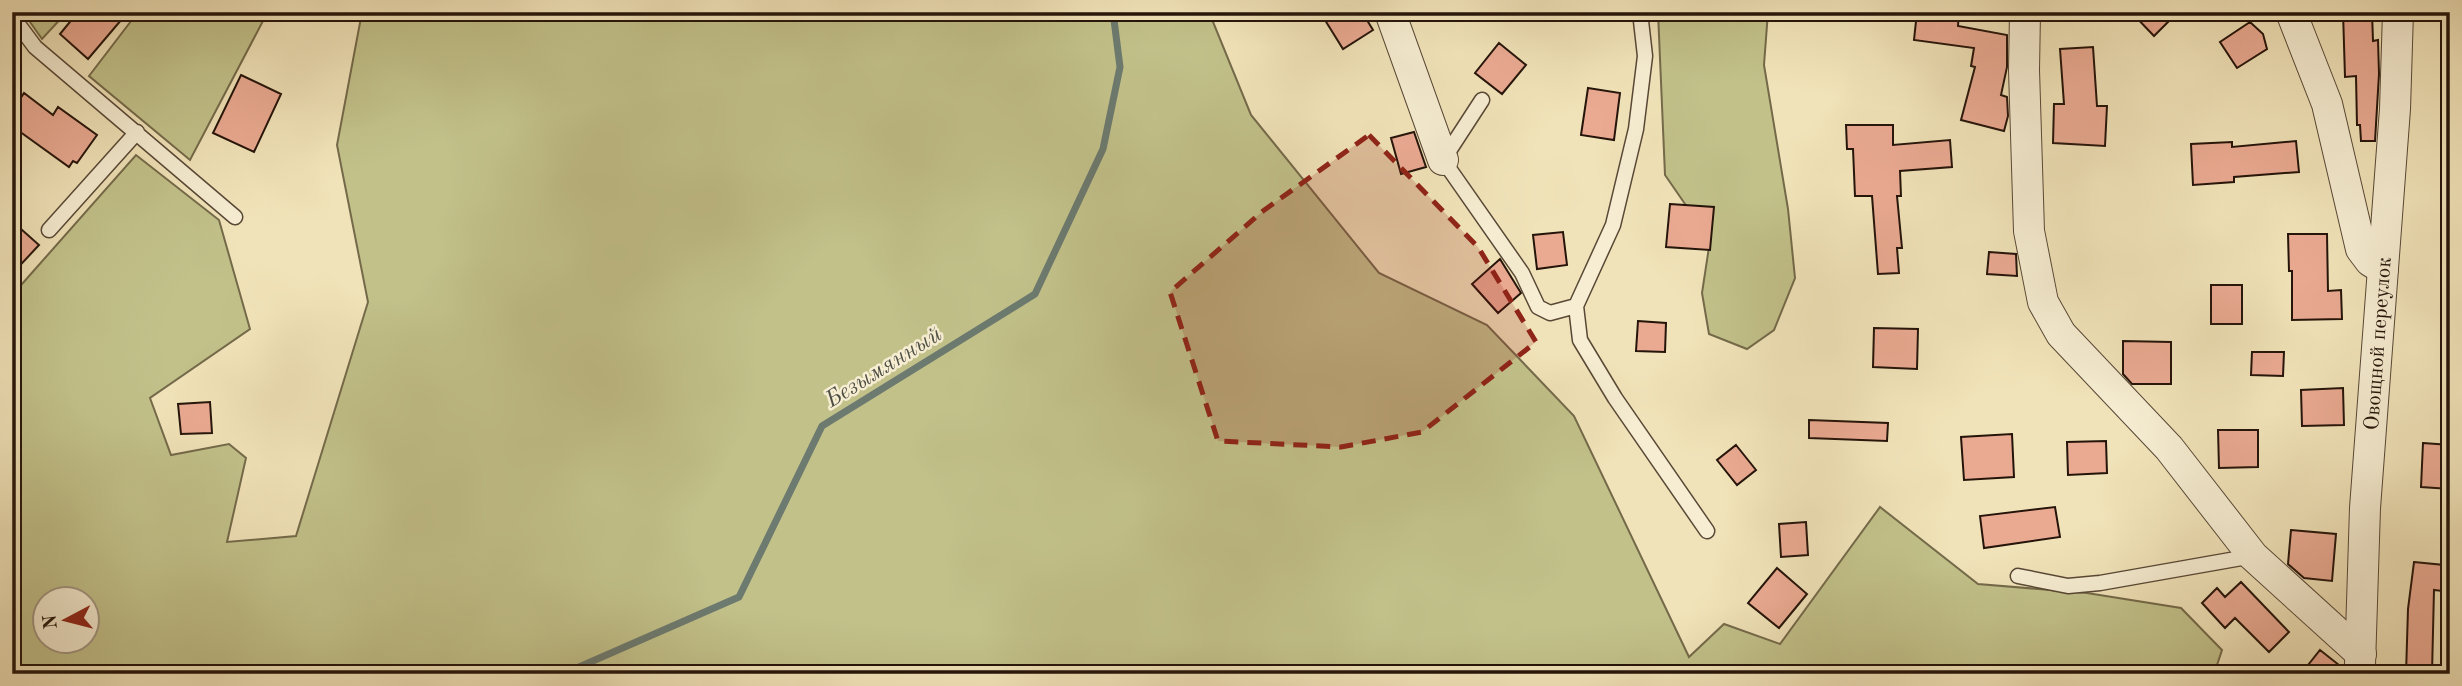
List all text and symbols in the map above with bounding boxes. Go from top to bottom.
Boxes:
street label: Овощной переулок [2362,256,2396,431]
water label: Безымянный [821,322,946,413]
north arrow [32,584,102,654]
text: N [41,613,62,630]

